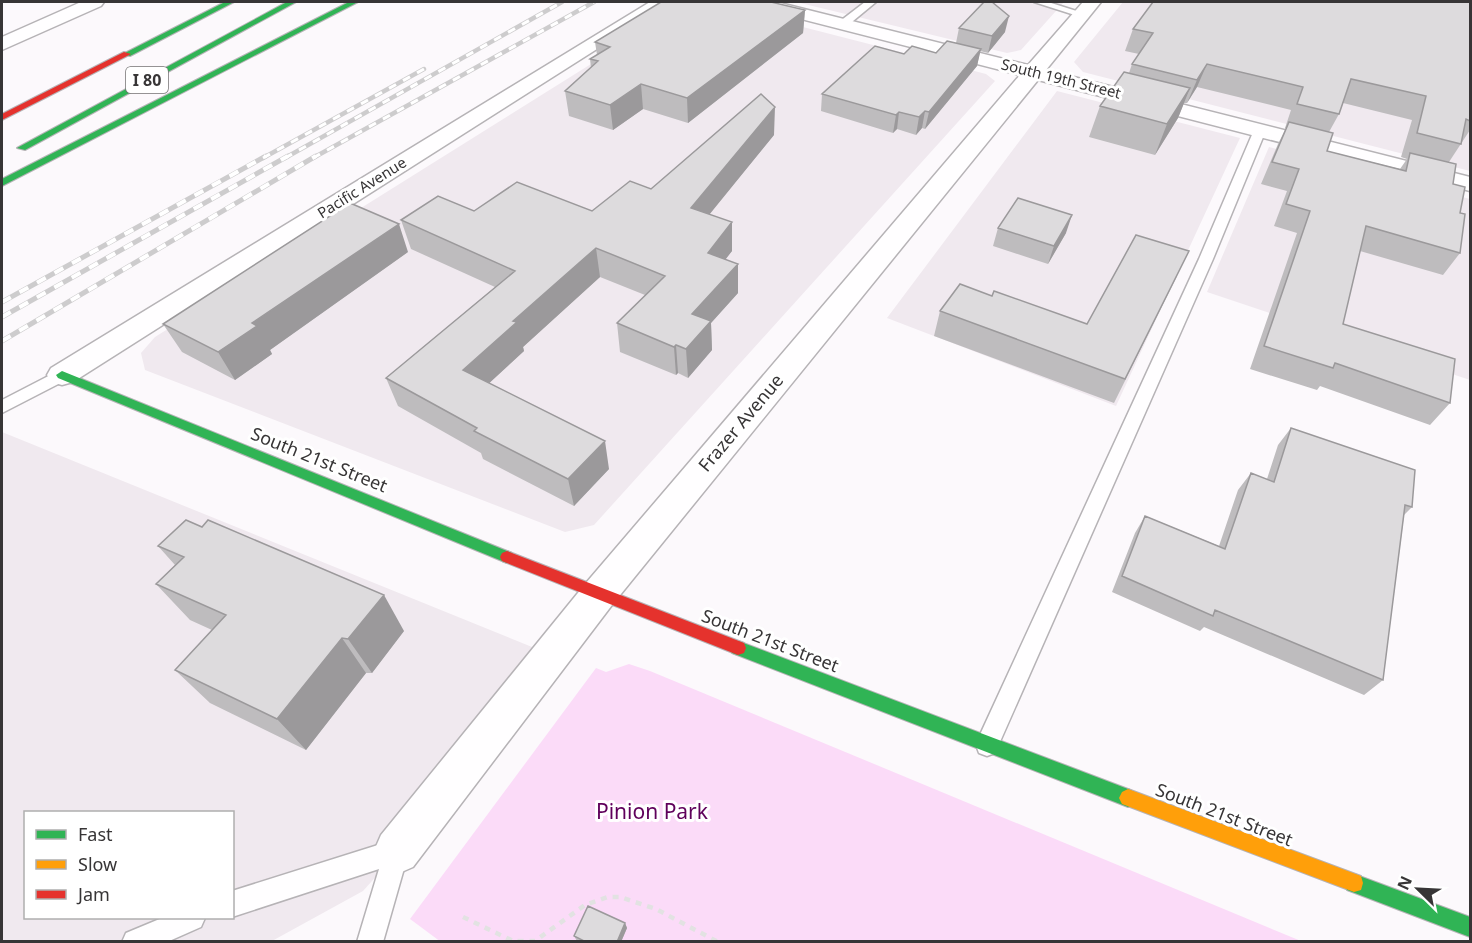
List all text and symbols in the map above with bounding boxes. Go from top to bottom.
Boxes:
street label: South 19th Street [999,53,1124,103]
road number: I 80 [126,67,168,93]
street label: Pacific Avenue [313,152,410,222]
street label: Frazer Avenue [692,369,788,476]
street label: South 21st Street [248,421,391,498]
street label: South 21st Street [698,603,843,677]
street label: South 21st Street [1152,777,1297,851]
park label: Pinion Park [596,797,709,825]
legend [24,811,234,919]
text: Fast [78,822,113,846]
text: Slow [78,852,117,876]
north arrow [1388,859,1448,919]
text: N [1392,872,1417,893]
text: Jam [76,882,110,906]

